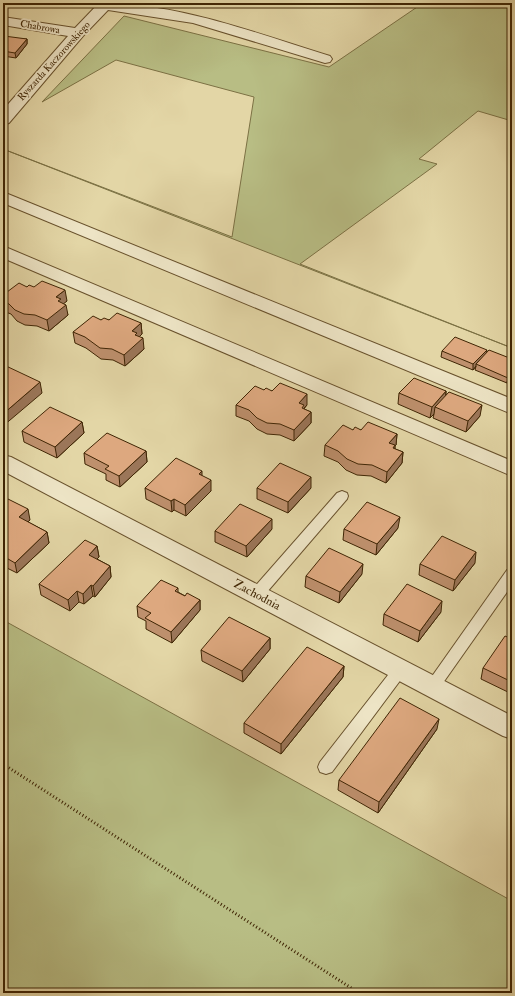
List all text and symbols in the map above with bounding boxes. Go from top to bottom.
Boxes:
street label: Chabrowa [19,18,62,37]
street label: Ryszarda Kaczorowskiego [15,19,94,104]
street label: Zachodnia [231,576,284,614]

